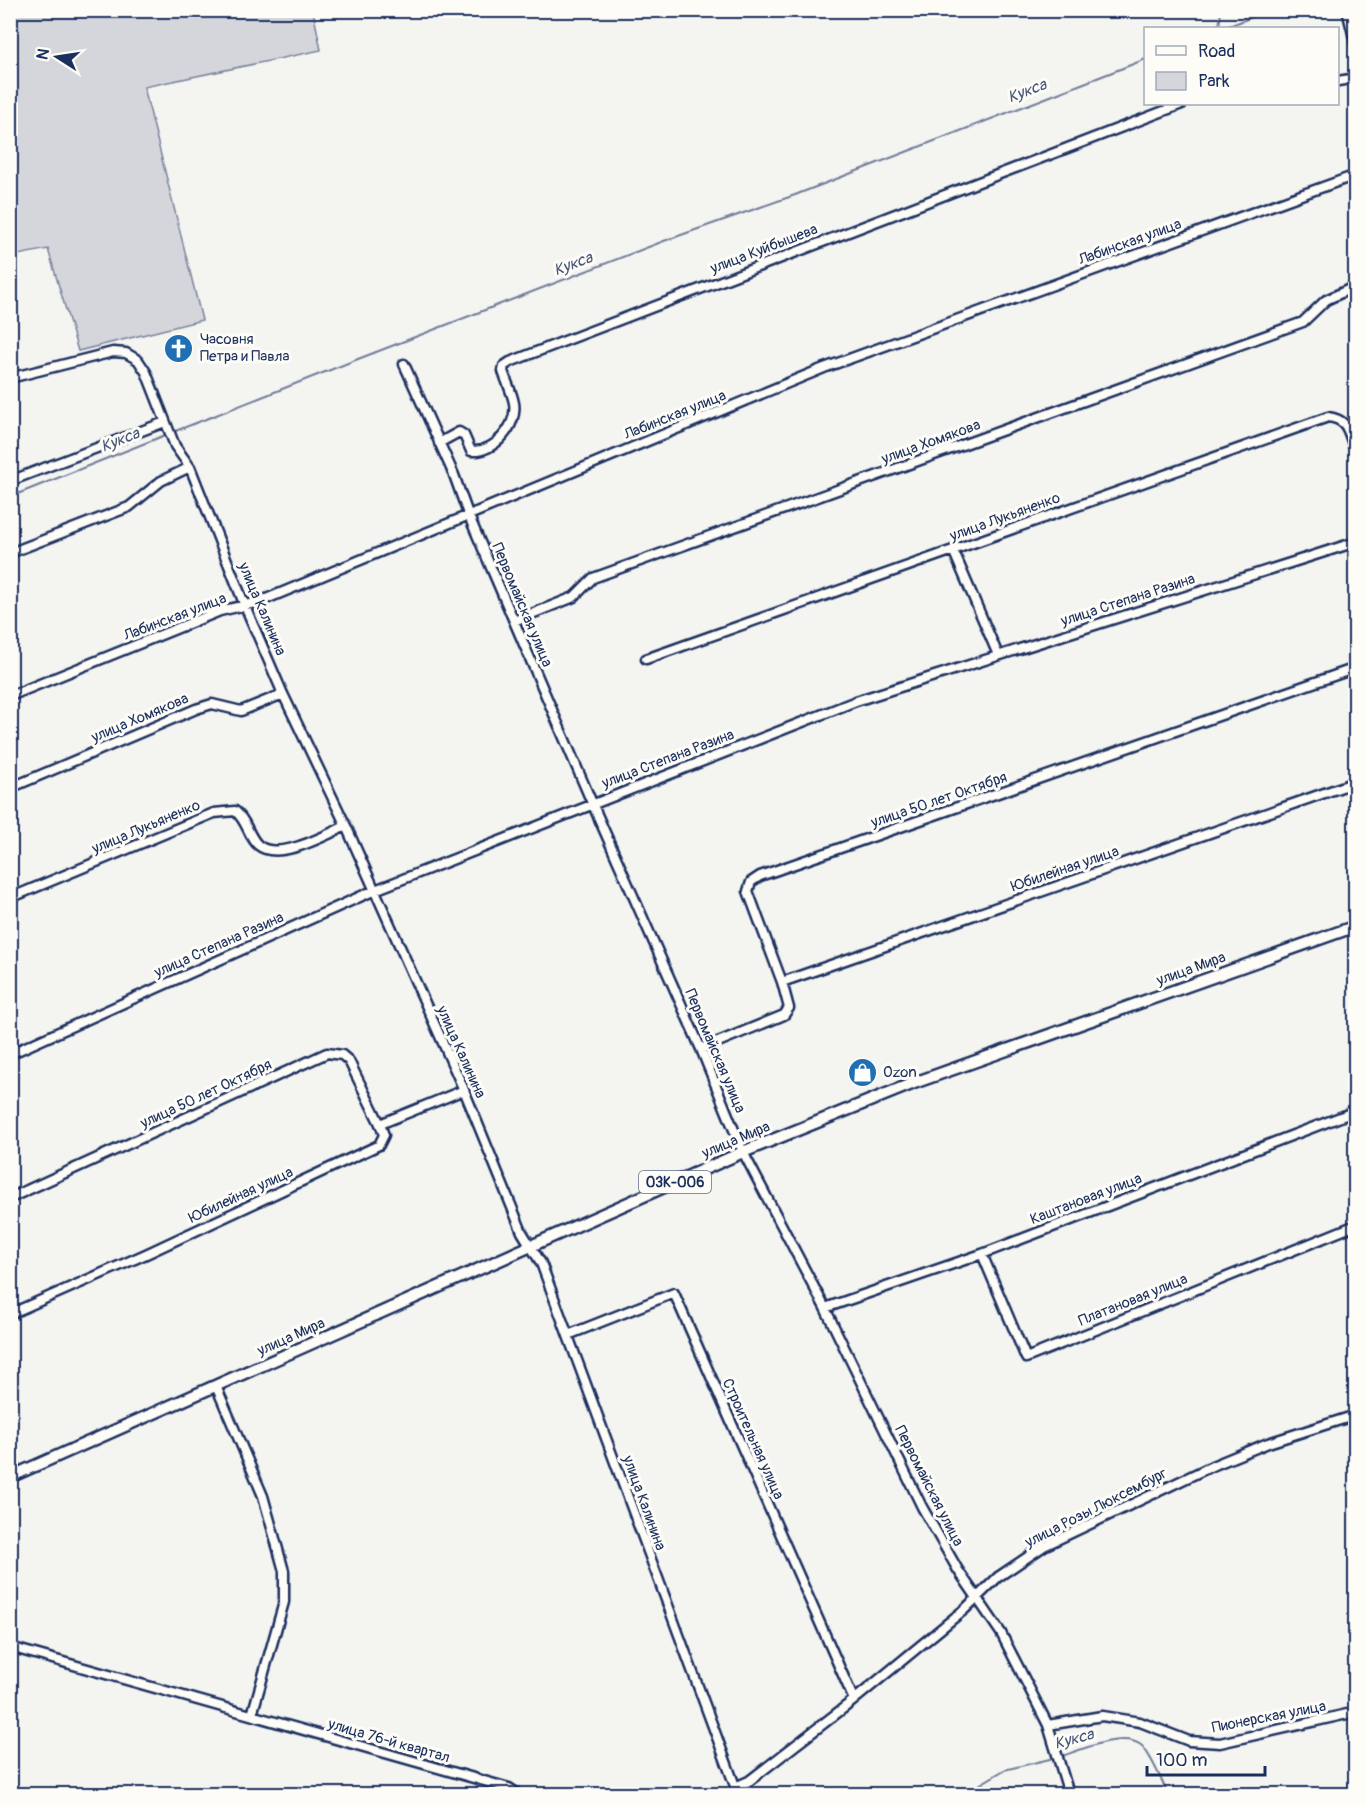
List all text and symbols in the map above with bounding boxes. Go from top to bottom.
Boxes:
north arrow [27,27,87,87]
legend [1144,27,1339,105]
text: Road [1198,40,1235,63]
text: N [32,47,54,61]
text: Park [1198,70,1230,93]
water label: Кукса [1005,74,1051,107]
street label: Лабинская улица [1075,215,1184,270]
street label: улица Куйбышева [707,220,820,279]
water label: Кукса [551,247,597,280]
place label: Часовня Петра и Павла [200,330,289,366]
church icon: Часовня Петра и Павла [163,332,195,364]
street label: Лабинская улица [620,386,729,444]
street label: улица Хомякова [878,415,983,469]
water label: Кукса [98,423,144,457]
street label: улица Лукьяненко [946,488,1063,546]
street label: Первомайская улица [487,540,557,670]
street label: улица Калинина [233,559,290,658]
street label: улица Степана Разина [1058,569,1197,631]
street label: Лабинская улица [120,589,229,646]
street label: улица Хомякова [88,689,192,747]
street label: улица Степана Разина [598,725,737,793]
street label: улица 50 лет Октября [867,768,1010,833]
street label: улица Лукьяненко [88,796,203,859]
street label: Юбилейная улица [1009,842,1121,896]
street label: улица Степана Разина [150,908,287,983]
street label: улица Мира [1153,948,1228,991]
street label: Первомайская улица [680,986,750,1116]
street label: улица Калинина [432,1002,490,1101]
street label: улица 50 лет Октября [136,1055,275,1133]
shop icon: Ozon [846,1056,878,1088]
place label: Ozon [883,1063,917,1082]
street label: улица Мира [698,1117,773,1163]
street label: Юбилейная улица [186,1163,296,1227]
street label: Каштановая улица [1027,1169,1145,1229]
road number: 03К-006 [639,1171,711,1193]
street label: Платановая улица [1076,1269,1190,1331]
street label: улица Мира [253,1314,328,1361]
street label: Строительная улица [718,1376,788,1502]
street label: Первомайская улица [890,1422,968,1550]
street label: улица Калинина [618,1452,670,1553]
street label: улица Розы Люксембург [1021,1464,1170,1553]
street label: Пионерская улица [1210,1697,1328,1737]
street label: улица 76-й квартал [325,1714,452,1767]
water label: Кукса [1052,1724,1097,1754]
scale bar [1147,1739,1266,1777]
text: 100 m [1156,1749,1208,1772]

